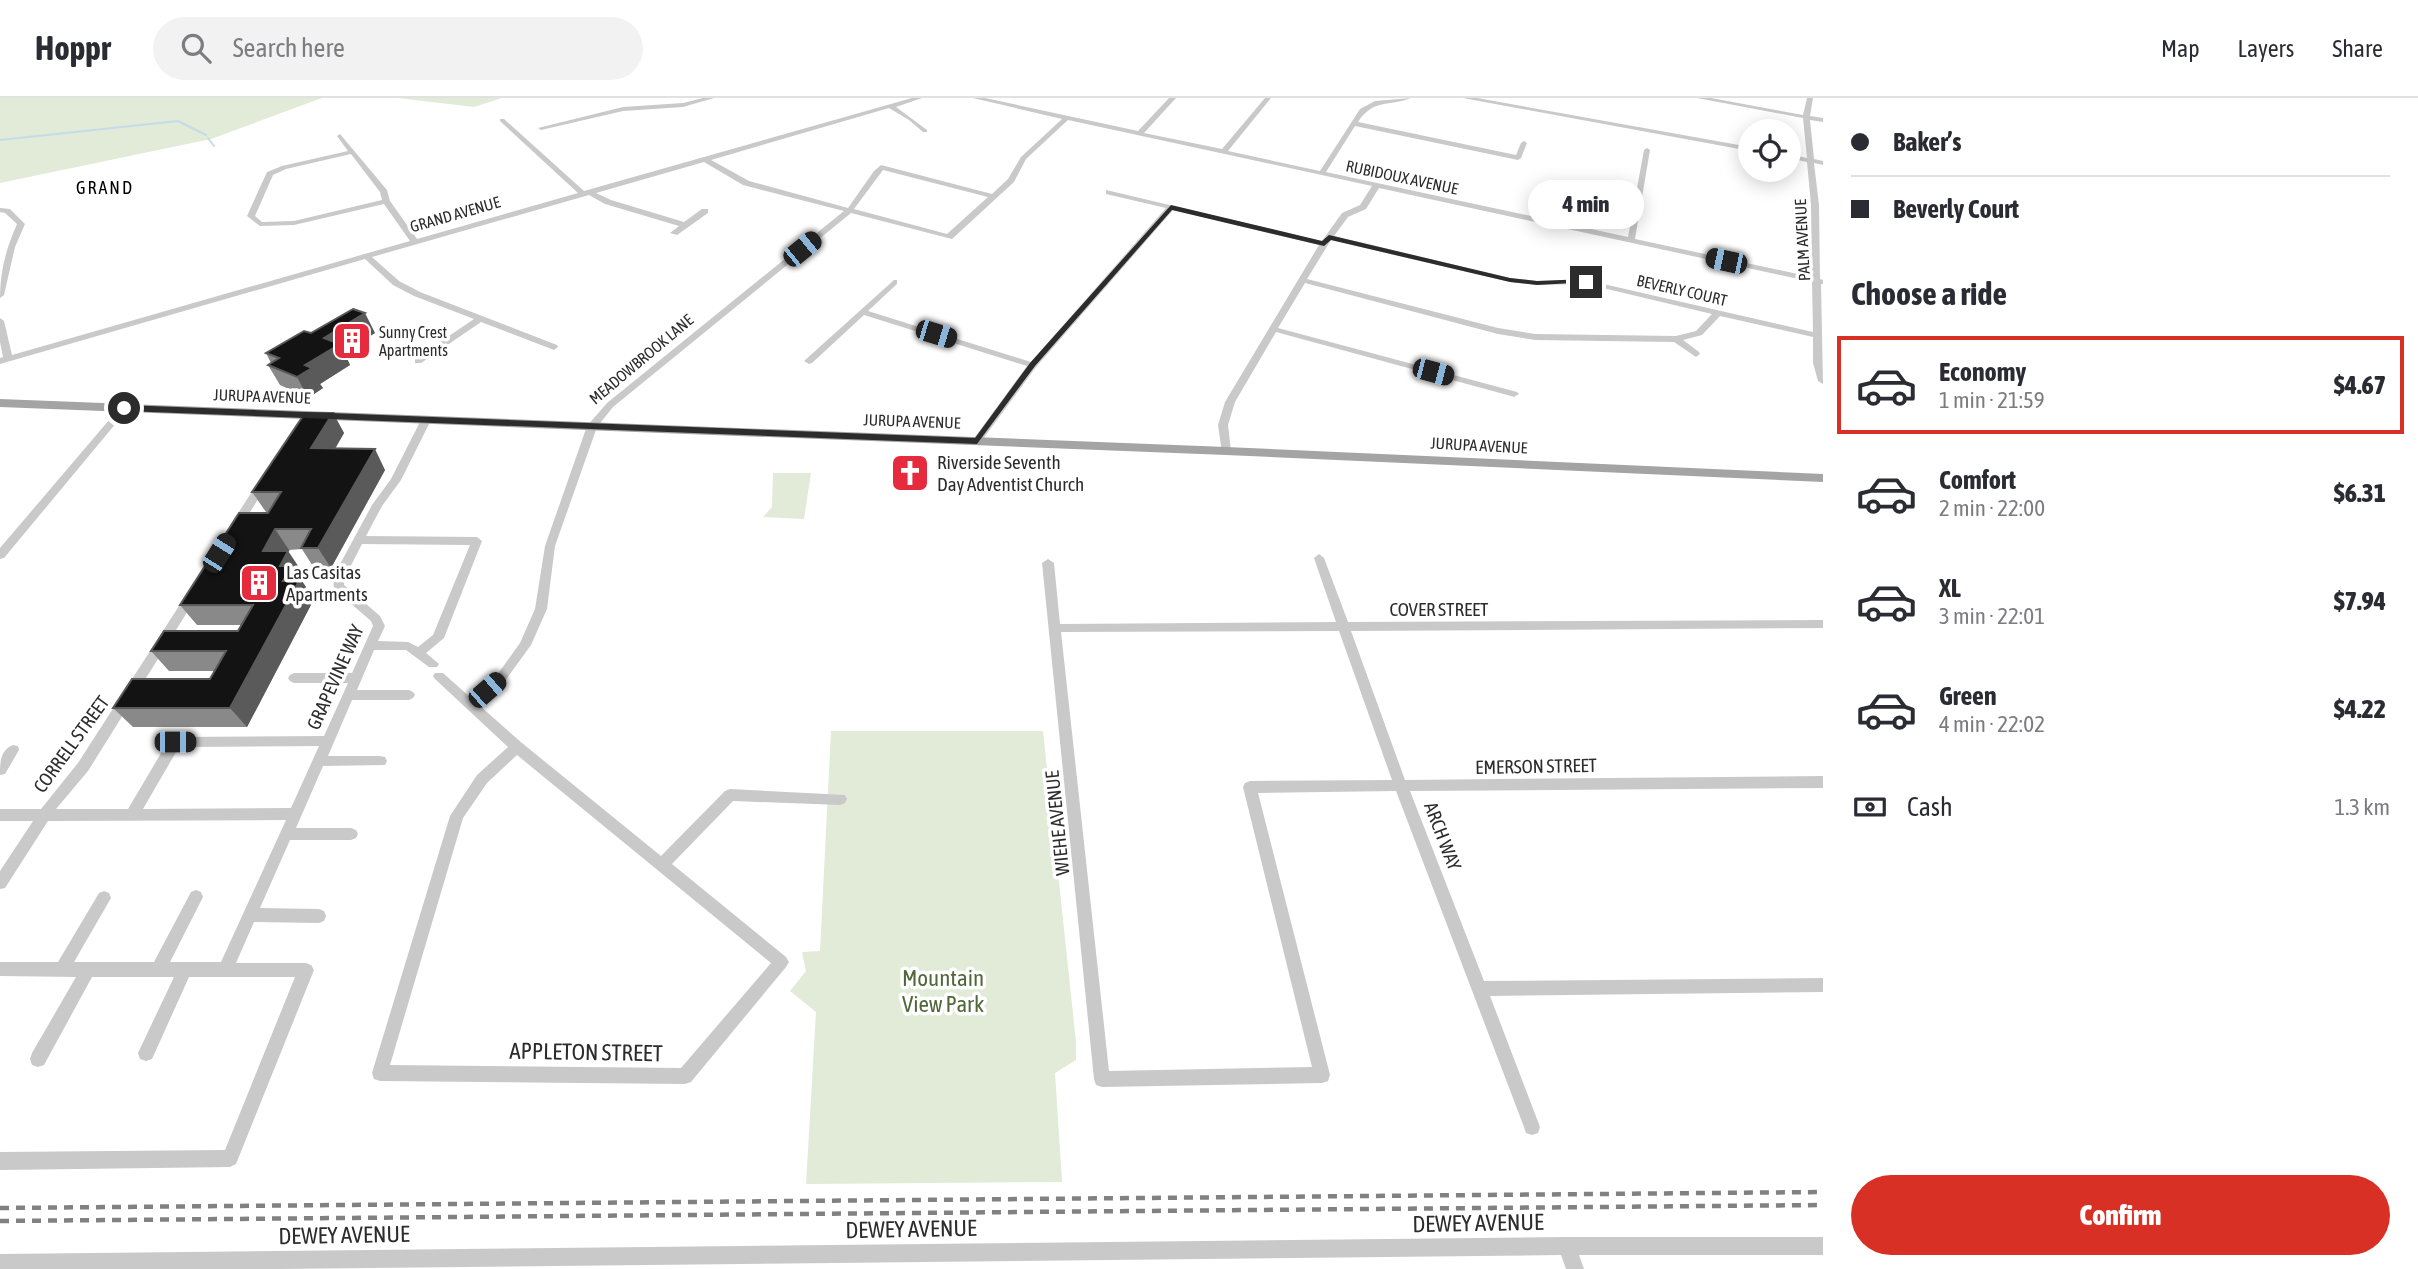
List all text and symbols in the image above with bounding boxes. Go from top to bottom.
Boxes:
search box [153,17,643,80]
text: Hoppr [35,29,111,67]
icon: search [177,29,215,67]
text: Search here [233,33,345,63]
text: Map [2161,35,2200,62]
text: Layers [2238,35,2294,62]
text: Share [2332,35,2383,62]
map controls [1738,119,1801,182]
button: locate [1738,119,1801,182]
text: Baker’s [1893,127,1961,157]
street label: RUBIDOUX AVENUE [1344,156,1460,198]
district label: GRAND [76,177,134,198]
callout: 4 min [1528,180,1644,230]
text: 4 min [1563,191,1609,217]
street label: GRAND AVENUE [408,193,502,235]
text: Beverly Court [1893,194,2019,224]
street label: PALM AVENUE [1791,198,1813,281]
car [780,228,825,270]
car [1704,246,1749,276]
route end [1570,266,1602,298]
street label: BEVERLY COURT [1635,271,1729,309]
text: Choose a ride [1851,275,2007,312]
street label: MEADOWBROOK LANE [586,310,697,408]
car [913,318,960,350]
building icon: Sunny Crest Apartments [331,320,373,362]
place label: Sunny Crest Apartments [379,323,448,360]
icon: car [1855,354,1918,417]
car [1410,356,1457,388]
text: Economy [1939,357,2026,387]
text: $4.67 [2334,370,2386,400]
street label: JURUPA AVENUE [213,385,311,407]
text: 1 min · 21:59 [1939,387,2045,413]
route start [108,392,140,424]
street label: JURUPA AVENUE [863,410,961,432]
street label: JURUPA AVENUE [1430,433,1528,457]
place label: Riverside Seventh Day Adventist Church [937,451,1084,495]
church icon: Riverside Seventh Day Adventist Church [889,452,931,494]
icon: car [1855,462,1918,525]
text: Comfort [1939,465,2016,495]
text: $6.31 [2334,478,2386,508]
text: 2 min · 22:00 [1939,495,2045,521]
car [199,530,240,576]
place label: Las Casitas Apartments [286,561,368,605]
building icon: Las Casitas Apartments [238,562,280,604]
icon: car [1855,570,1918,633]
text: XL [1939,573,1961,603]
text: $7.94 [2334,586,2386,616]
street label: COVER STREET [1390,598,1489,620]
text: 3 min · 22:01 [1939,603,2045,629]
street label: GRAPEVINE WAY [302,621,368,733]
car [465,668,510,712]
icon: car [1855,678,1918,741]
text: Green [1939,681,1997,711]
street label: CORRELL STREET [29,691,114,797]
text: $4.22 [2334,694,2386,724]
text: 4 min · 22:02 [1939,711,2045,737]
car [155,732,197,753]
street label: EMERSON STREET [1475,754,1598,778]
street label: WIEHE AVENUE [1041,769,1073,877]
icon: cash [1851,788,1889,826]
text: Cash [1907,792,1953,822]
text: 1.3 km [2334,794,2390,820]
street label: ARCH WAY [1420,799,1466,874]
park label: Mountain View Park [902,965,984,1017]
street label: APPLETON STREET [509,1038,663,1066]
button: Confirm [1851,1175,2390,1255]
street label: DEWEY AVENUE [1412,1209,1544,1237]
street label: DEWEY AVENUE [845,1215,977,1243]
street label: DEWEY AVENUE [278,1221,410,1249]

